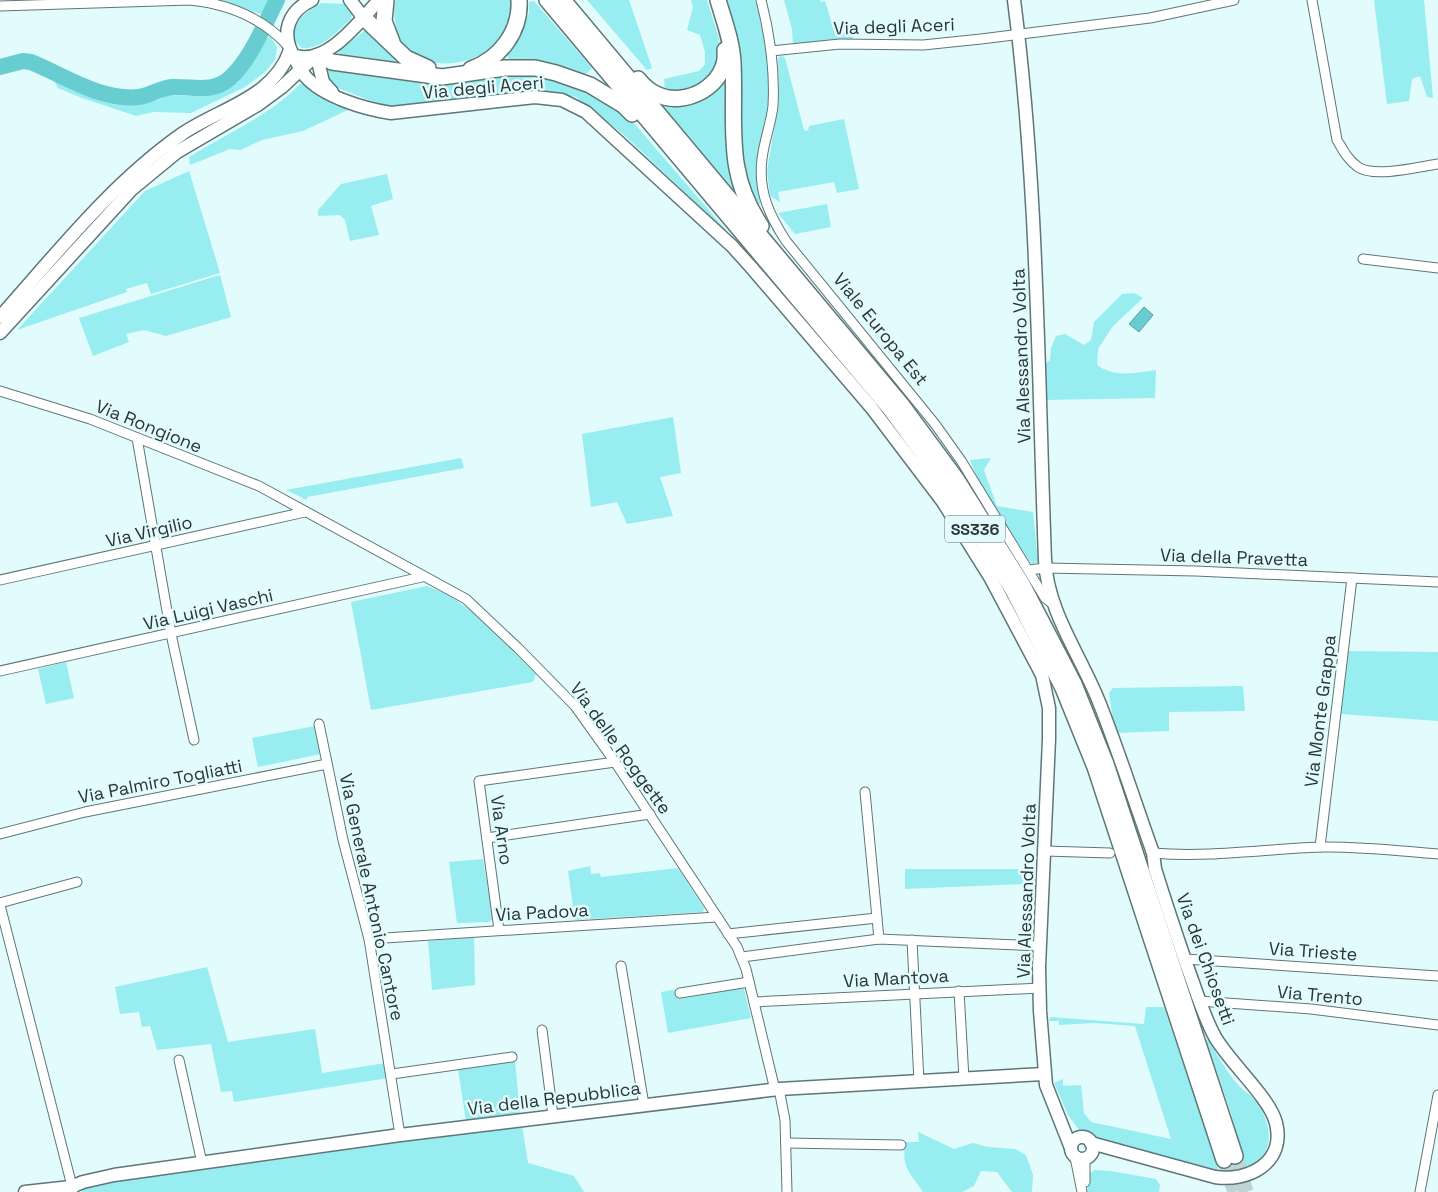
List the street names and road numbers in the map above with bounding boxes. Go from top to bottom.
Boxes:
street label: Via degli Aceri [833,12,955,40]
street label: Via degli Aceri [421,70,545,104]
street label: Viale Europa Est [828,268,934,390]
street label: Via Alessandro Volta [1006,268,1036,444]
street label: Via Rongione [92,394,206,458]
street label: Via Virgilio [103,510,195,552]
road number: SS336 [945,516,1005,542]
street label: Via della Pravetta [1160,543,1308,571]
street label: Via Luigi Vaschi [141,583,275,635]
street label: Via Monte Grappa [1299,633,1341,789]
street label: Via delle Roggette [565,677,677,819]
street label: Via Palmiro Togliatti [76,754,244,808]
street label: Via Generale Antonio Cantore [335,771,409,1023]
street label: Via Arno [486,793,518,867]
street label: Via Alessandro Volta [1011,803,1041,979]
street label: Via dei Chiosetti [1171,890,1241,1028]
street label: Via Padova [495,898,589,926]
street label: Via Trieste [1268,936,1358,966]
street label: Via Mantova [843,964,949,992]
street label: Via Trento [1276,980,1364,1010]
street label: Via della Repubblica [466,1076,642,1120]

